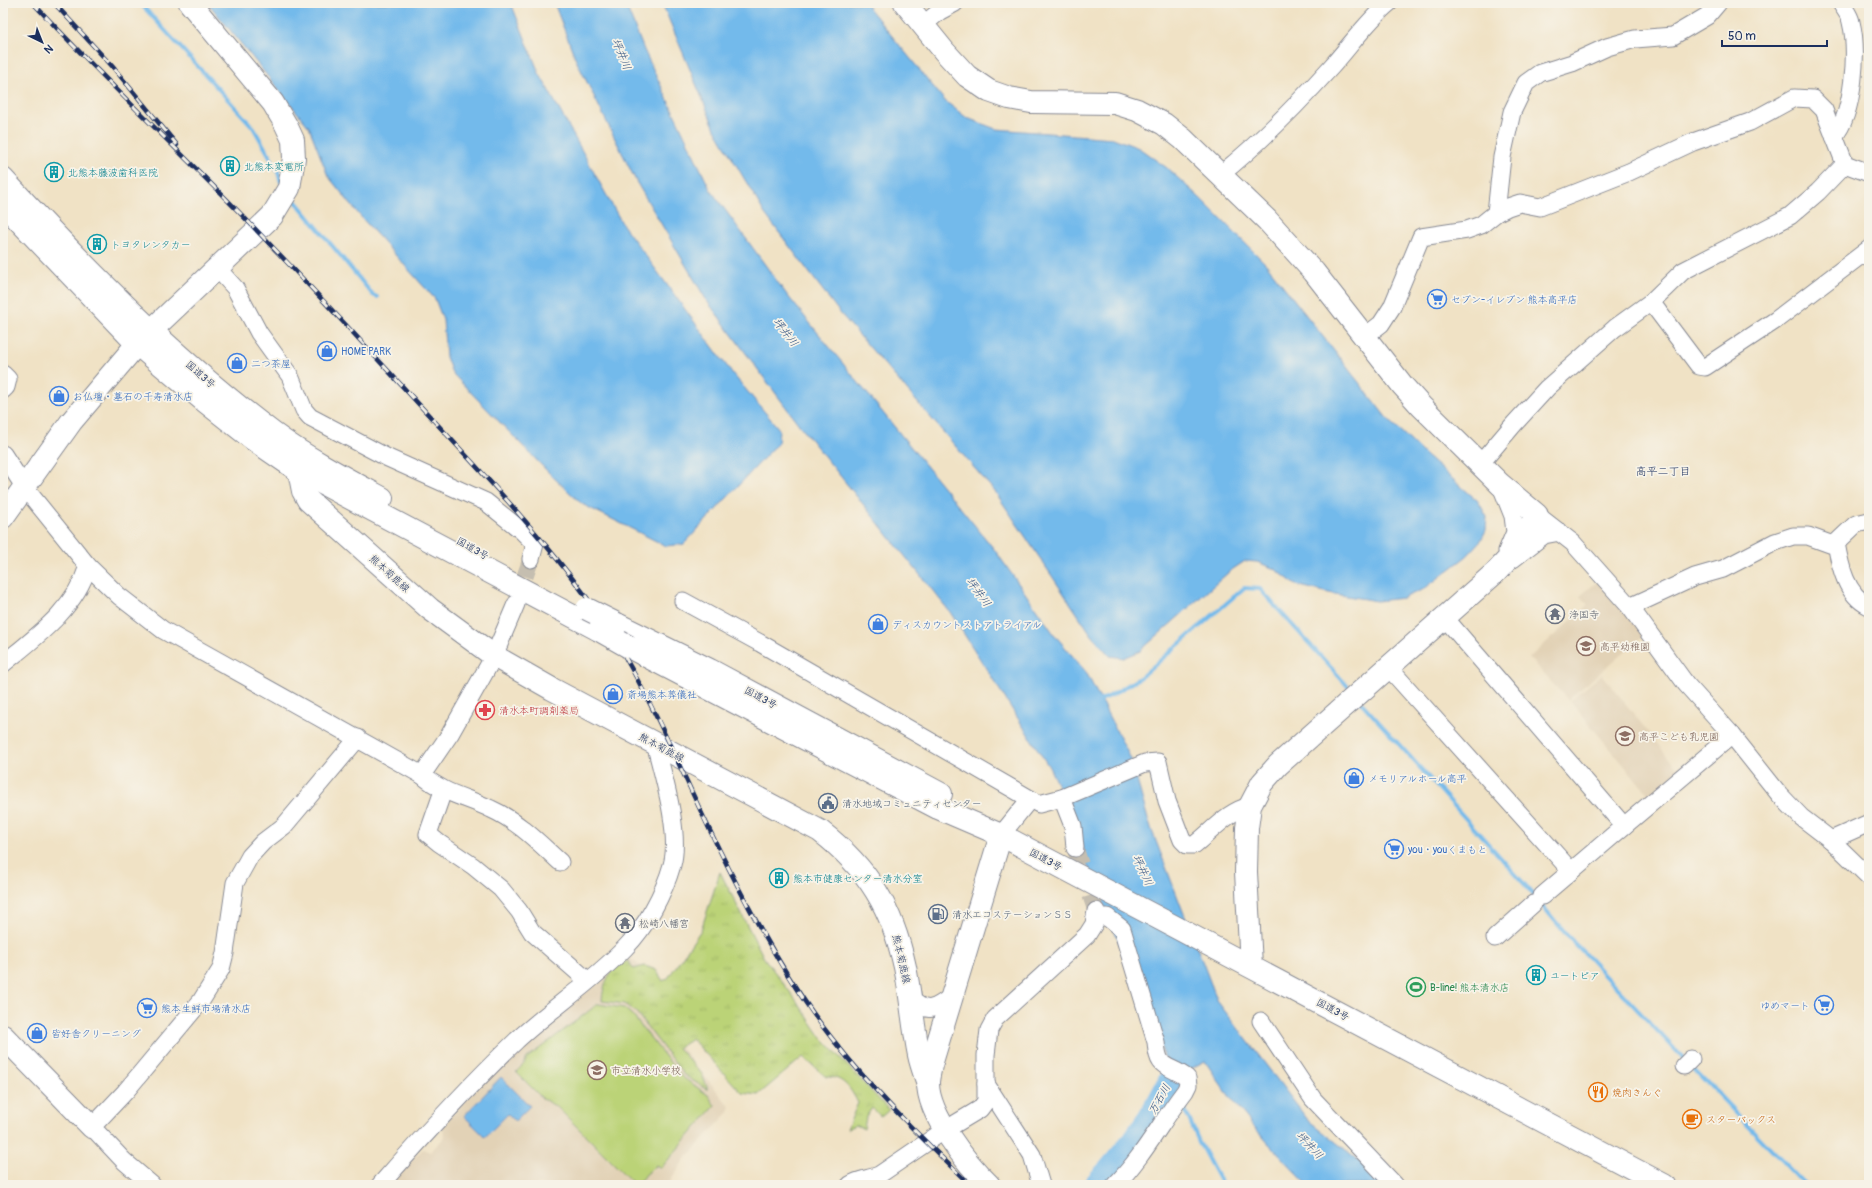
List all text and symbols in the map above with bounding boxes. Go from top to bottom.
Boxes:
north arrow [22,22,62,62]
scale bar [1722,22,1827,48]
text: 50 m [1728,29,1756,44]
water label: 坪井川 [609,36,634,72]
text: N [41,42,56,57]
building icon: 北熊本変電所 [219,155,241,177]
building icon: 北熊本藤波歯科医院 [43,161,65,183]
place label: 北熊本変電所 [244,161,304,173]
place label: 北熊本藤波歯科医院 [68,167,158,179]
building icon: トヨタレンタカー [86,233,108,255]
place label: トヨタレンタカー [111,239,191,251]
supermarket icon: セブン-イレブン 熊本高平店 [1426,288,1448,310]
place label: セブン-イレブン 熊本高平店 [1451,294,1577,306]
water label: 坪井川 [770,315,801,349]
shop icon: HOME PARK [316,340,338,362]
place label: HOME PARK [341,346,391,358]
shop icon: 二つ茶屋 [226,352,248,374]
place label: 二つ茶屋 [251,358,291,370]
street label: 国道3号 [183,359,218,391]
shop icon: お仏壇・墓石の千寿清水店 [48,385,70,407]
place label: お仏壇・墓石の千寿清水店 [73,391,193,403]
district label: 高平二丁目 [1636,465,1691,478]
street label: 国道3号 [454,535,491,563]
street label: 熊本菊鹿線 [367,553,412,595]
water label: 坪井川 [964,575,994,609]
temple icon: 浄国寺 [1544,603,1566,625]
place label: 浄国寺 [1569,609,1599,621]
shop icon: ディスカウントストアトライアル [867,613,889,635]
place label: ディスカウントストアトライアル [892,619,1042,631]
school or university icon: 高平幼稚園 [1575,635,1597,657]
place label: 高平幼稚園 [1600,641,1650,653]
shop icon: 斎場熊本葬儀社 [602,683,624,705]
street label: 国道3号 [742,684,779,712]
place label: 斎場熊本葬儀社 [627,689,697,701]
pharmacy icon: 清水本町調剤薬局 [474,699,496,721]
place label: 清水本町調剤薬局 [499,705,579,717]
school or university icon: 高平こども乳児園 [1614,725,1636,747]
street label: 熊本菊鹿線 [637,731,686,765]
place label: 高平こども乳児園 [1639,731,1719,743]
shop icon: メモリアルホール高平 [1343,767,1365,789]
place label: メモリアルホール高平 [1368,773,1467,785]
public building icon: 清水地域コミュニティセンター [817,792,839,814]
place label: 清水地域コミュニティセンター [842,798,982,810]
supermarket icon: you・youくまもと [1383,838,1405,860]
place label: you・youくまもと [1407,844,1487,856]
street label: 国道3号 [1027,846,1064,874]
water label: 坪井川 [1130,853,1155,888]
building icon: 熊本市健康センター清水分室 [768,867,790,889]
place label: 熊本市健康センター清水分室 [793,873,923,885]
fuel station icon: 清水エコステーションＳＳ [927,903,949,925]
place label: 清水エコステーションＳＳ [952,909,1072,921]
temple icon: 松崎八幡宮 [614,912,636,934]
place label: 松崎八幡宮 [639,918,689,930]
street label: 熊本菊鹿線 [890,934,912,985]
building icon: ユートピア [1525,964,1547,986]
place label: ユートピア [1550,970,1600,982]
sports icon: B-line! 熊本清水店 [1405,976,1427,998]
place label: B-line! 熊本清水店 [1430,982,1510,994]
supermarket icon: ゆめマート [1813,994,1835,1016]
street label: 国道3号 [1314,996,1351,1024]
supermarket icon: 熊本生鮮市場清水店 [136,997,158,1019]
place label: ゆめマート [1760,1000,1810,1012]
place label: 熊本生鮮市場清水店 [161,1003,251,1015]
shop icon: 皆好舎クリーニング [26,1022,48,1044]
place label: 皆好舎クリーニング [51,1028,141,1040]
school or university icon: 市立清水小学校 [586,1059,608,1081]
place label: 市立清水小学校 [611,1065,681,1077]
restaurant icon: 焼肉きんぐ [1587,1081,1609,1103]
water label: 万石川 [1146,1082,1173,1117]
place label: 焼肉きんぐ [1612,1087,1662,1099]
cafe icon: スターバックス [1681,1108,1703,1130]
place label: スターバックス [1706,1114,1776,1126]
water label: 坪井川 [1294,1129,1326,1162]

